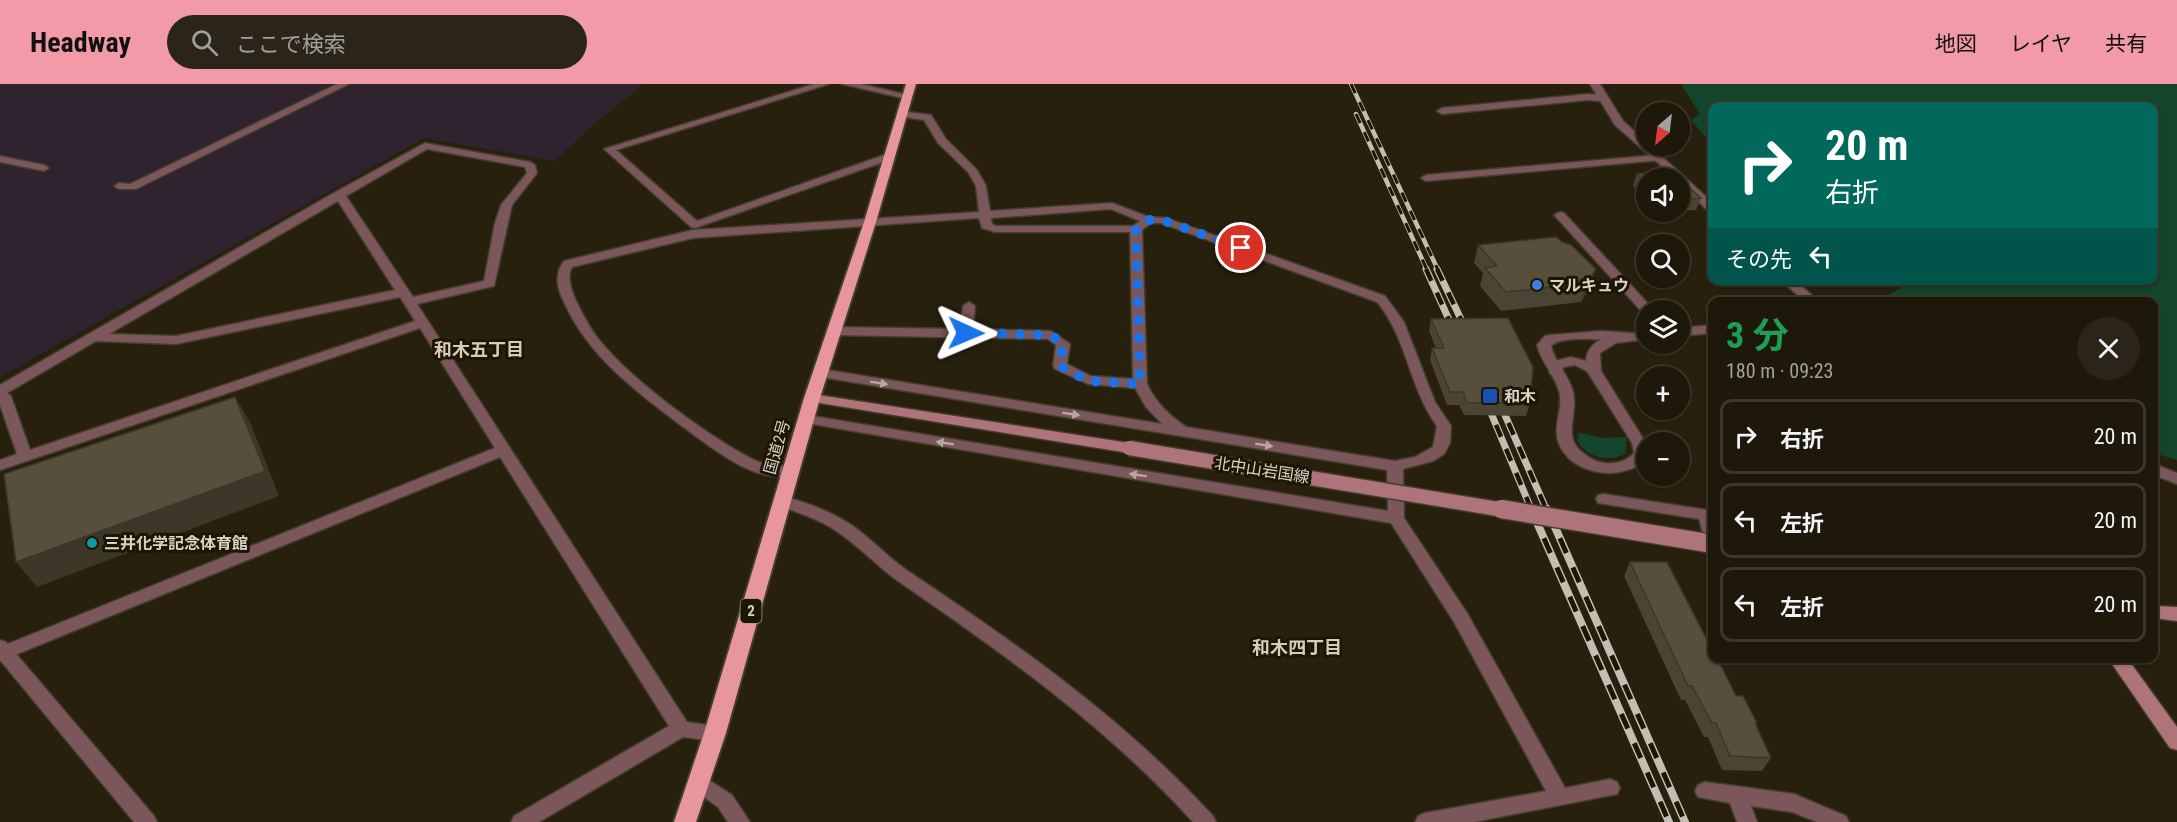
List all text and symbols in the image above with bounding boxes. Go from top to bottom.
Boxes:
search box [167,15,587,69]
text: Headway [30,26,131,59]
icon: search [188,26,221,59]
text: ここで検索 [236,32,346,57]
text: 地図 [1935,32,1977,56]
text: レイヤ [2010,32,2072,56]
text: 共有 [2105,32,2147,56]
north arrow [1636,102,1690,156]
map controls [1636,102,1690,486]
text: 20 m [1825,121,1908,170]
icon: right [1726,126,1804,204]
button: sound [1636,168,1690,222]
text: 右折 [1825,177,1879,209]
pin [1215,222,1266,273]
icon: arrive [1224,231,1257,264]
button: search [1636,234,1690,288]
icon: left [1804,240,1837,273]
text: その先 [1726,247,1792,272]
place label: マルキュウ [1549,276,1629,295]
marker: マルキュウ [1530,278,1544,292]
button: layers [1636,300,1690,354]
position arrow [934,301,998,365]
text: 3 分 [1726,315,1789,357]
button: close [2077,317,2140,380]
district label: 和木五丁目 [434,339,524,360]
text: 180 m · 09:23 [1726,359,1833,383]
button: + [1636,366,1690,420]
one-way arrow [870,378,889,387]
marker: 和木 [1481,387,1499,405]
place label: 和木 [1504,387,1536,406]
one-way arrow [1062,409,1081,418]
street label: 国道2号 [760,418,794,476]
icon: right [1729,420,1762,453]
text: 20 m [2094,424,2137,449]
text: 右折 [1780,427,1824,452]
button: − [1636,432,1690,486]
one-way arrow [936,438,955,447]
one-way arrow [1255,440,1274,449]
street label: 北中山岩国線 [1213,453,1311,487]
one-way arrow [1128,470,1147,479]
icon: left [1729,504,1762,537]
text: 20 m [2094,508,2137,533]
text: 左折 [1780,511,1824,536]
place label: 三井化学記念体育館 [104,534,248,553]
marker: 三井化学記念体育館 [85,536,99,550]
icon: left [1729,588,1762,621]
text: 20 m [2094,592,2137,617]
text: 左折 [1780,595,1824,620]
road number: 2 [740,599,762,623]
district label: 和木四丁目 [1252,637,1342,658]

